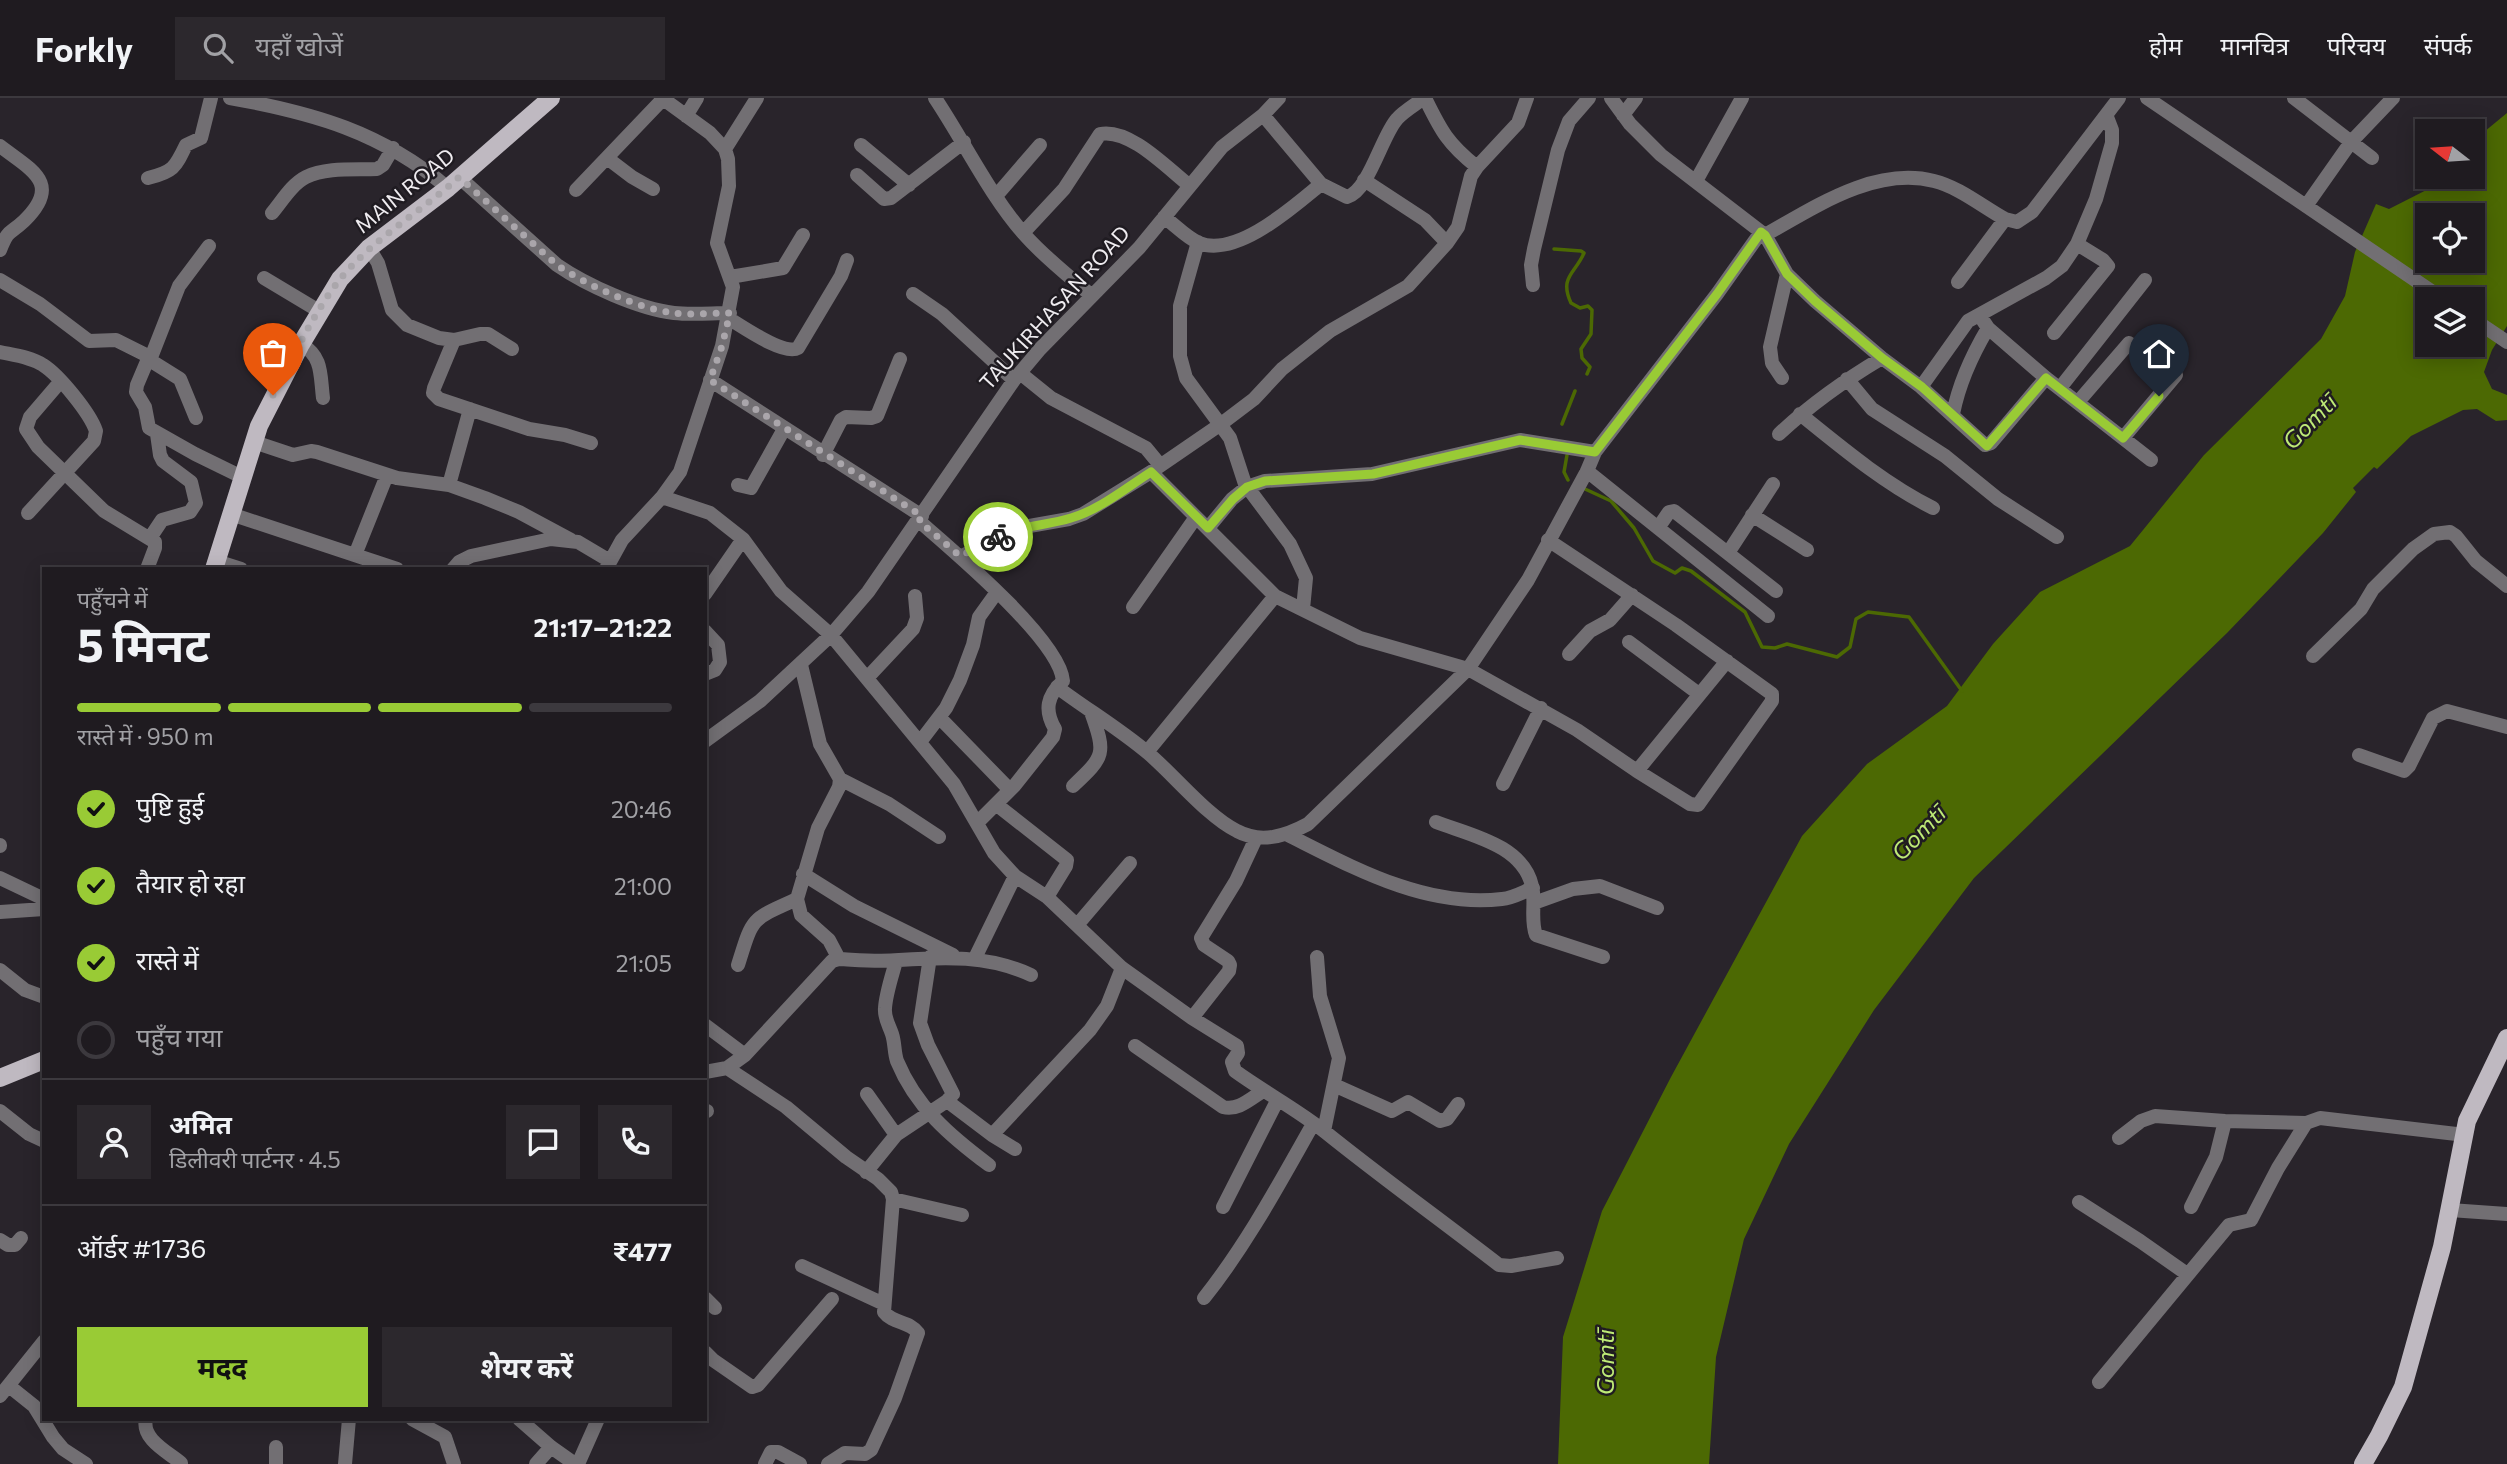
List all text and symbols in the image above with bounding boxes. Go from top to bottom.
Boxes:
search box [175,17,665,80]
text: Forkly [35,28,133,69]
icon: search [199,29,237,67]
text: यहाँ खोजें [255,30,343,61]
text: होम [2149,31,2182,60]
text: मानचित्र [2220,31,2289,60]
text: परिचय [2327,31,2386,60]
text: संपर्क [2424,31,2472,60]
north arrow [2415,119,2485,189]
map controls [2415,119,2485,357]
street label: MAIN ROAD [349,142,459,237]
button: locate [2415,203,2485,273]
street label: TAUKIRHASAN ROAD [974,220,1134,394]
button: layers [2415,287,2485,357]
pin [243,323,303,395]
pin [2129,324,2189,396]
icon: bag [254,334,292,372]
icon: home [2140,335,2178,373]
water label: Gomtī [2276,386,2344,455]
courier [963,502,1033,572]
icon: bike [979,518,1017,556]
text: पहुँचने में [77,585,148,613]
text: 21:17–21:22 [534,611,672,642]
text: 5 मिनट [77,615,209,671]
text: रास्ते में · 950 m [77,722,213,750]
icon: check [77,790,115,828]
text: पुष्टि हुई [136,790,204,821]
text: 20:46 [611,795,672,823]
water label: Gomtī [1885,797,1953,866]
icon: check [77,867,115,905]
text: तैयार हो रहा [136,867,245,898]
text: 21:00 [614,872,672,900]
icon: check [77,944,115,982]
text: रास्ते में [136,944,199,975]
text: 21:05 [616,949,672,977]
text: पहुँच गया [136,1021,223,1052]
button: person [77,1105,151,1179]
button: chat [506,1105,580,1179]
button: phone [598,1105,672,1179]
text: अमित [169,1108,232,1139]
text: डिलीवरी पार्टनर · 4.5 [169,1145,341,1173]
text: ऑर्डर #1736 [77,1232,206,1263]
text: ₹477 [613,1235,672,1266]
water label: Gomtī [1591,1326,1619,1395]
button: मदद [77,1327,368,1407]
button: शेयर करें [382,1327,672,1407]

